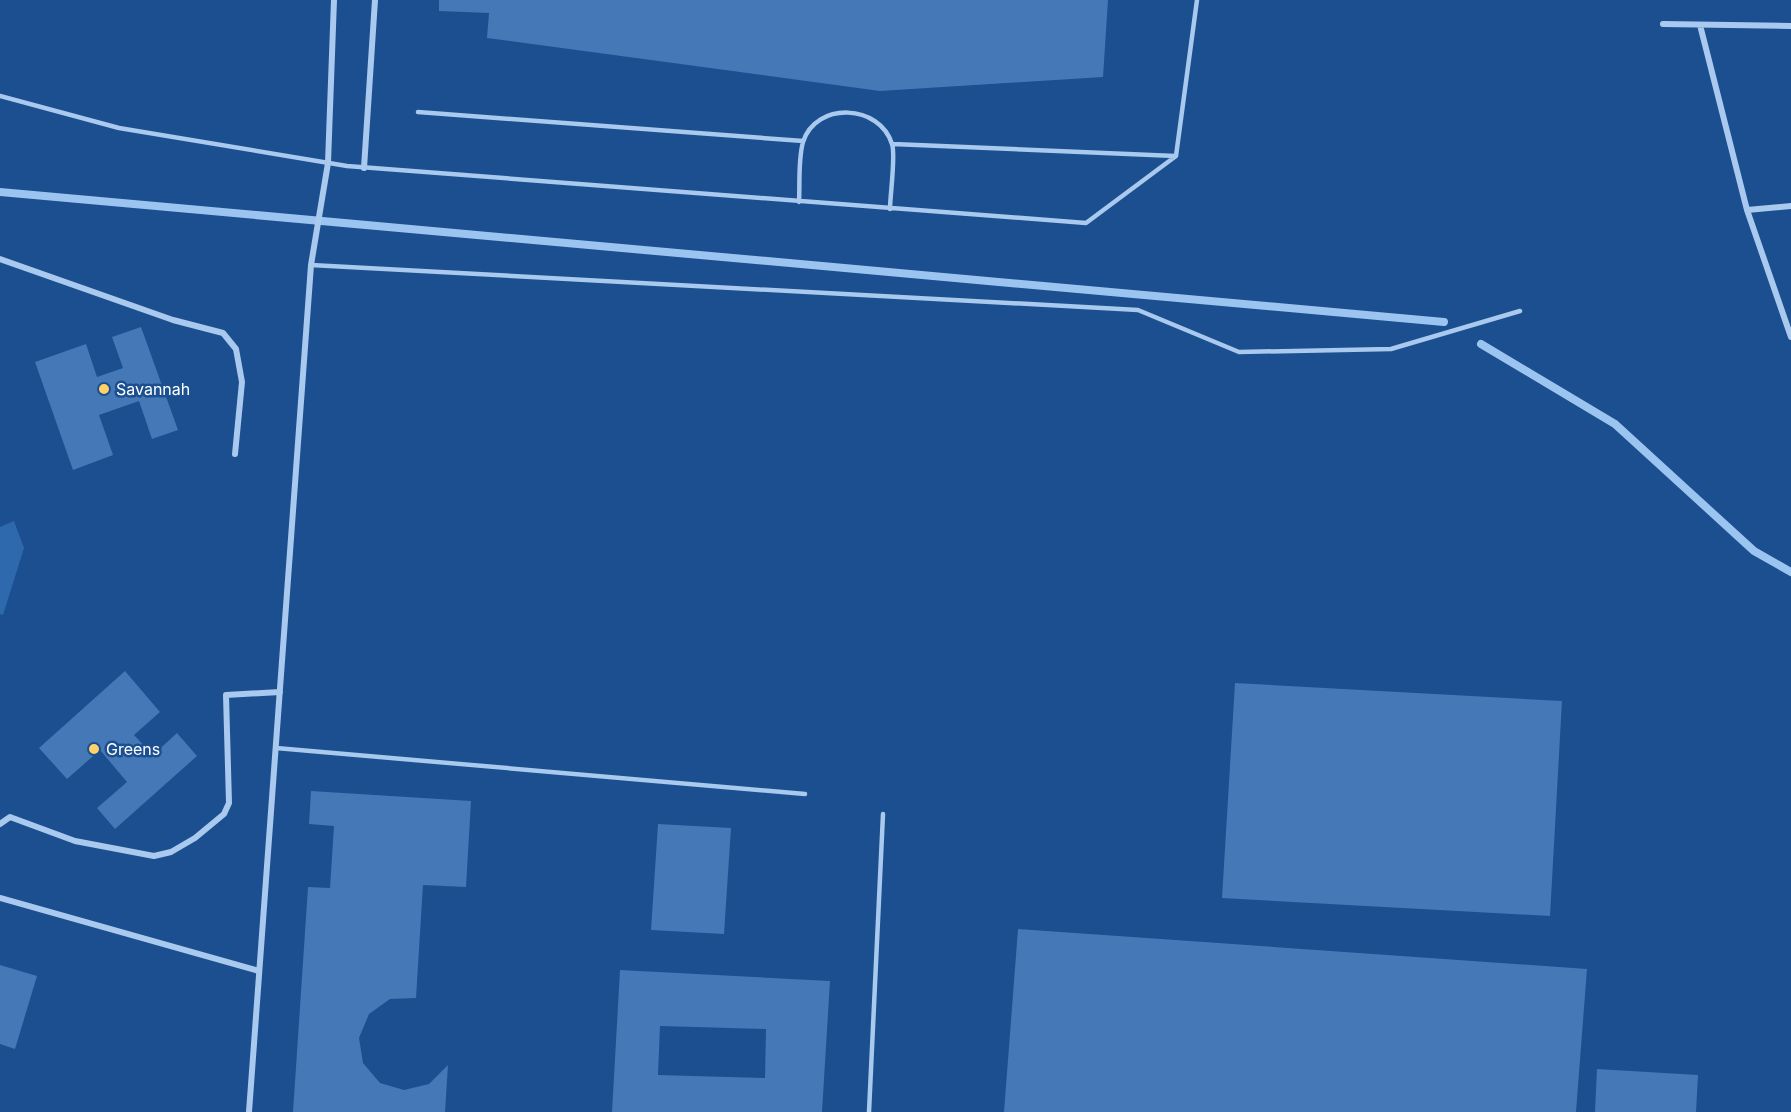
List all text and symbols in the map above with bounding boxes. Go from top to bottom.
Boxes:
place label: Savannah [116,379,190,399]
marker: Savannah [97,382,111,396]
place label: Greens [106,739,160,759]
marker: Greens [87,742,101,756]

